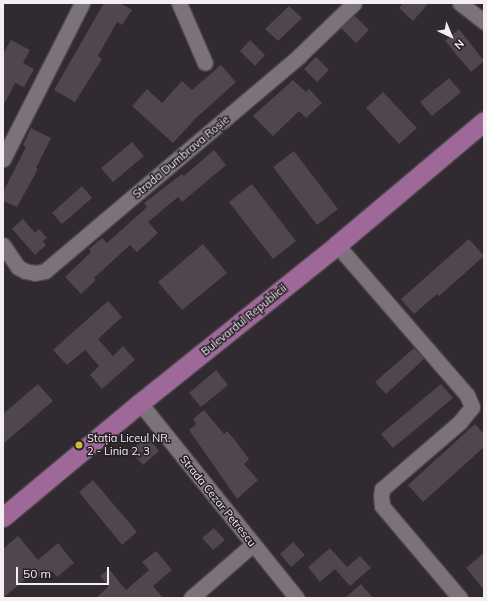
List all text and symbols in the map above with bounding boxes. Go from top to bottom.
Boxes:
north arrow [431,16,471,56]
text: N [451,37,467,53]
street label: Strada Dumbrava Roșie [130,113,232,201]
street label: Bulevardul Republicii [199,282,289,358]
place label: Stația Liceul NR. 2 - Linia 2, 3 [87,432,170,458]
marker: Stația Liceul NR. 2 - Linia 2, 3 [74,440,84,450]
street label: Strada Cezar Petrescu [177,453,259,549]
scale bar [18,559,111,585]
text: 50 m [23,566,51,581]

